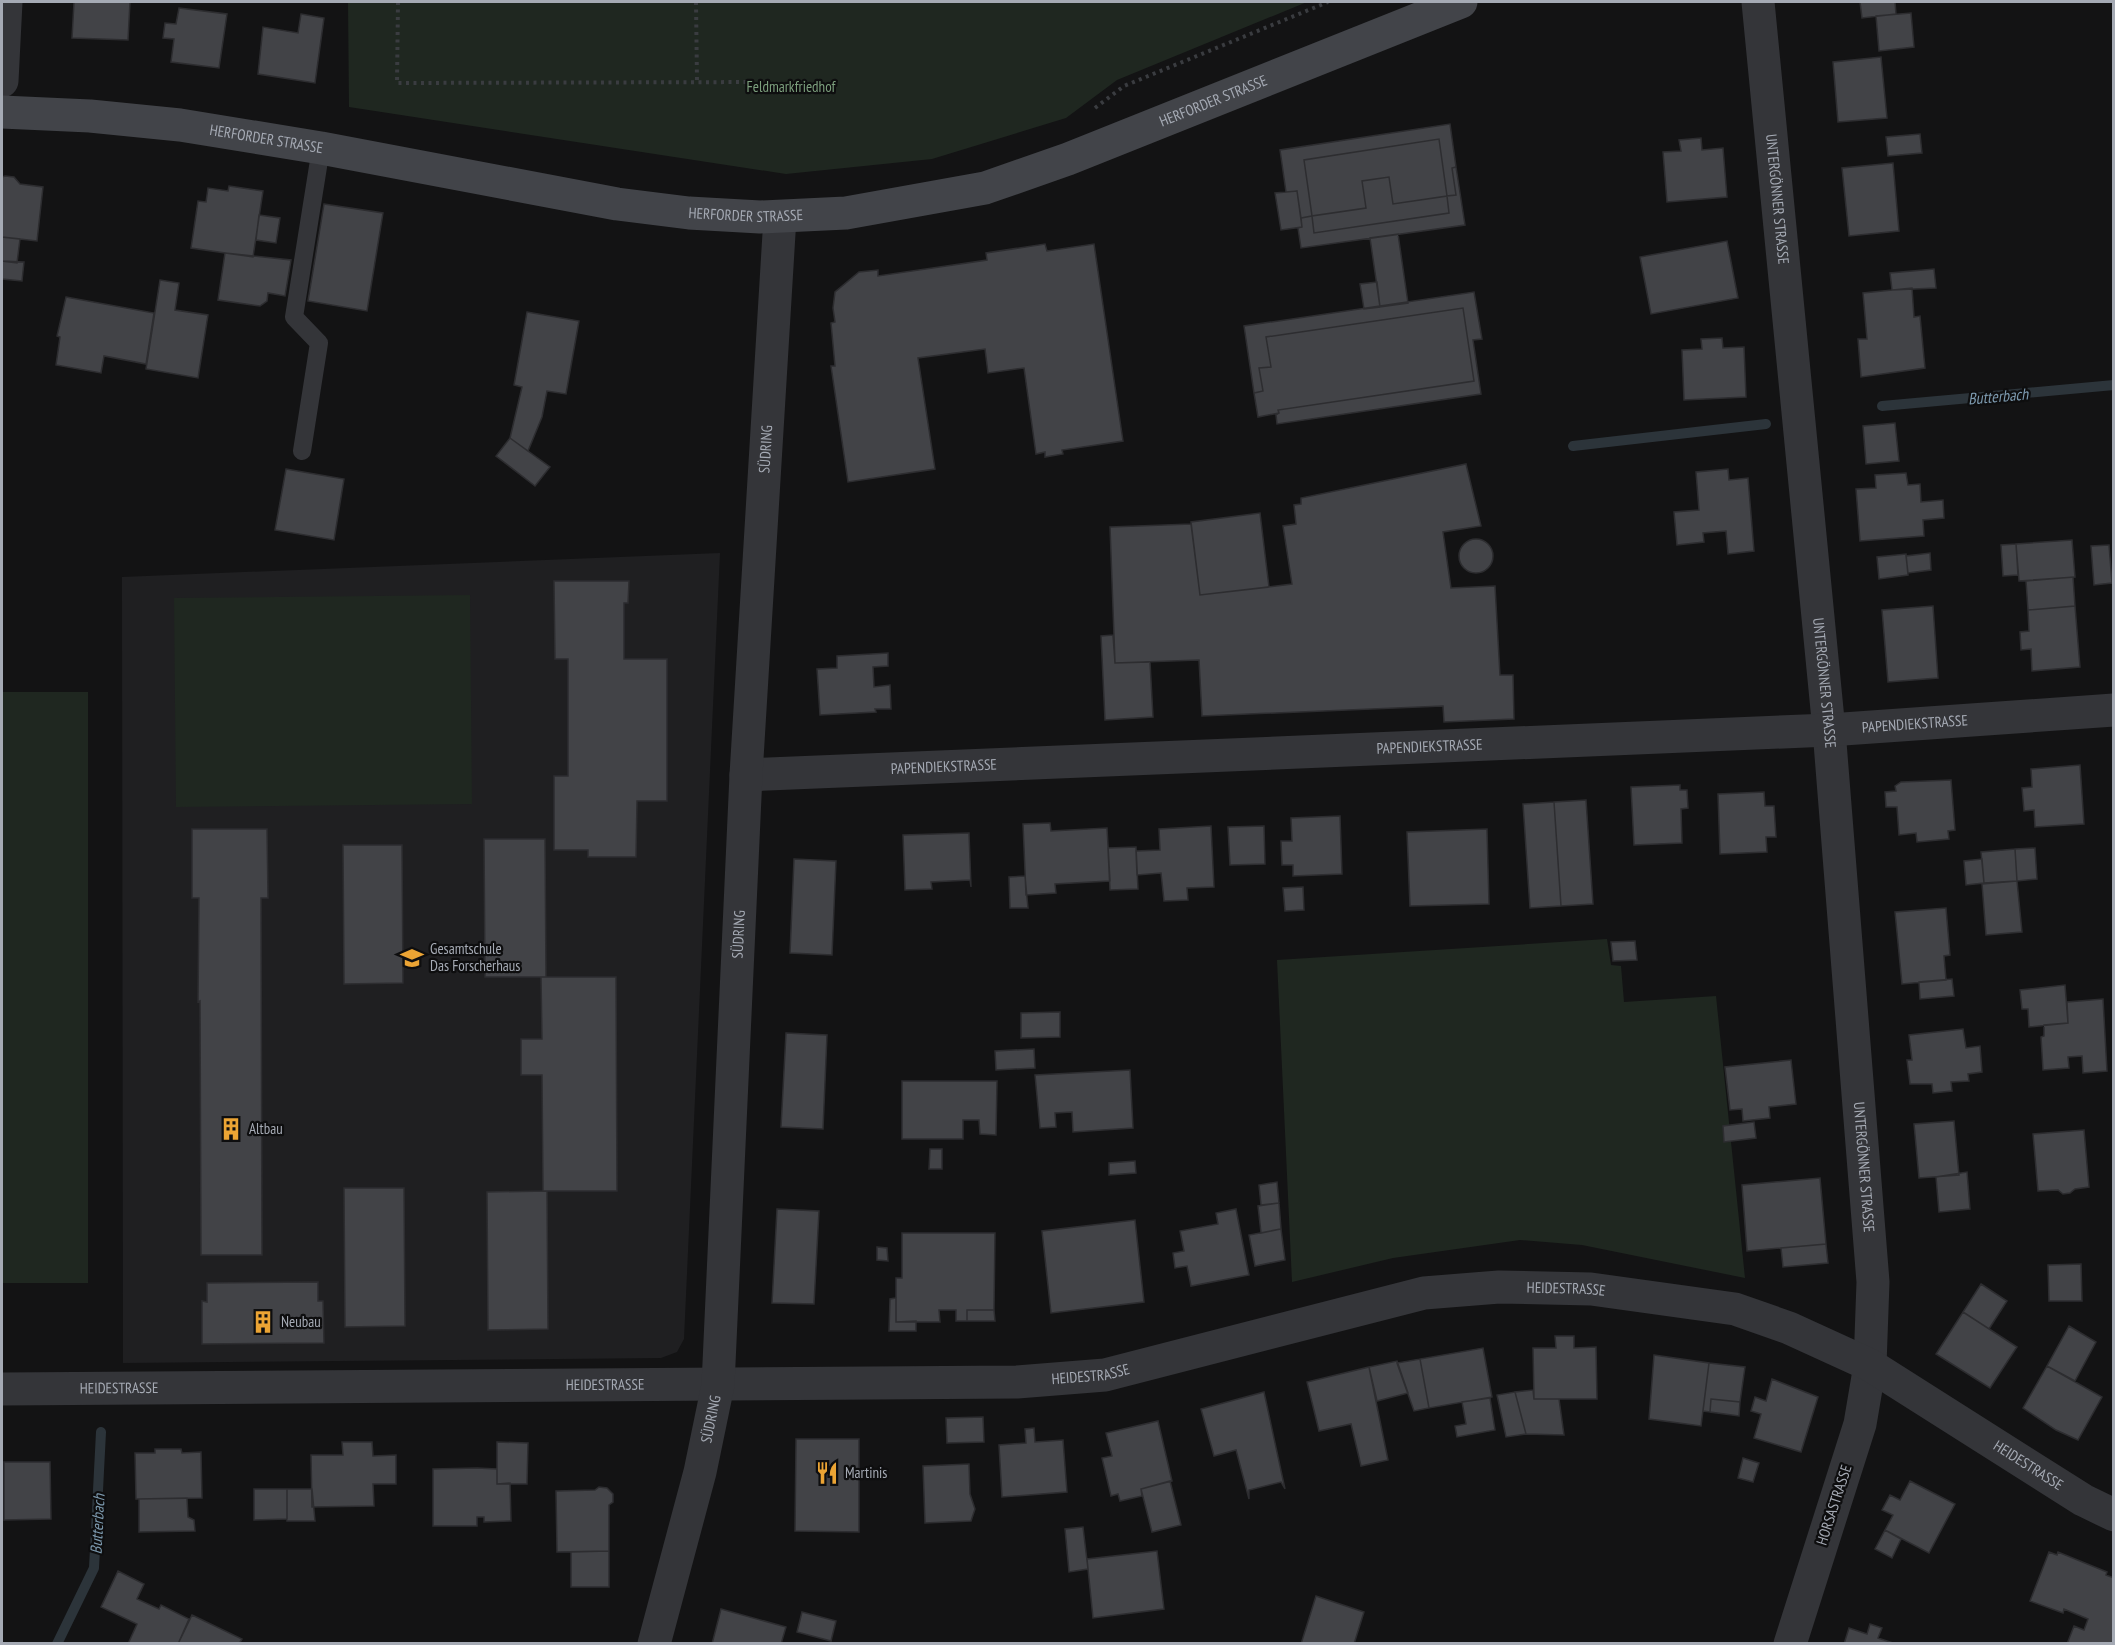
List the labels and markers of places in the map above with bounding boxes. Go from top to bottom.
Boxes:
place label: Gesamtschule Das Forscherhaus [430,939,520,975]
school or university icon: Gesamtschule Das Forscherhaus [399,945,425,971]
building icon: Altbau [218,1116,244,1142]
place label: Altbau [249,1119,283,1138]
building icon: Neubau [250,1309,276,1335]
place label: Neubau [281,1312,321,1331]
restaurant icon: Martinis [814,1460,840,1486]
place label: Martinis [845,1463,887,1482]

